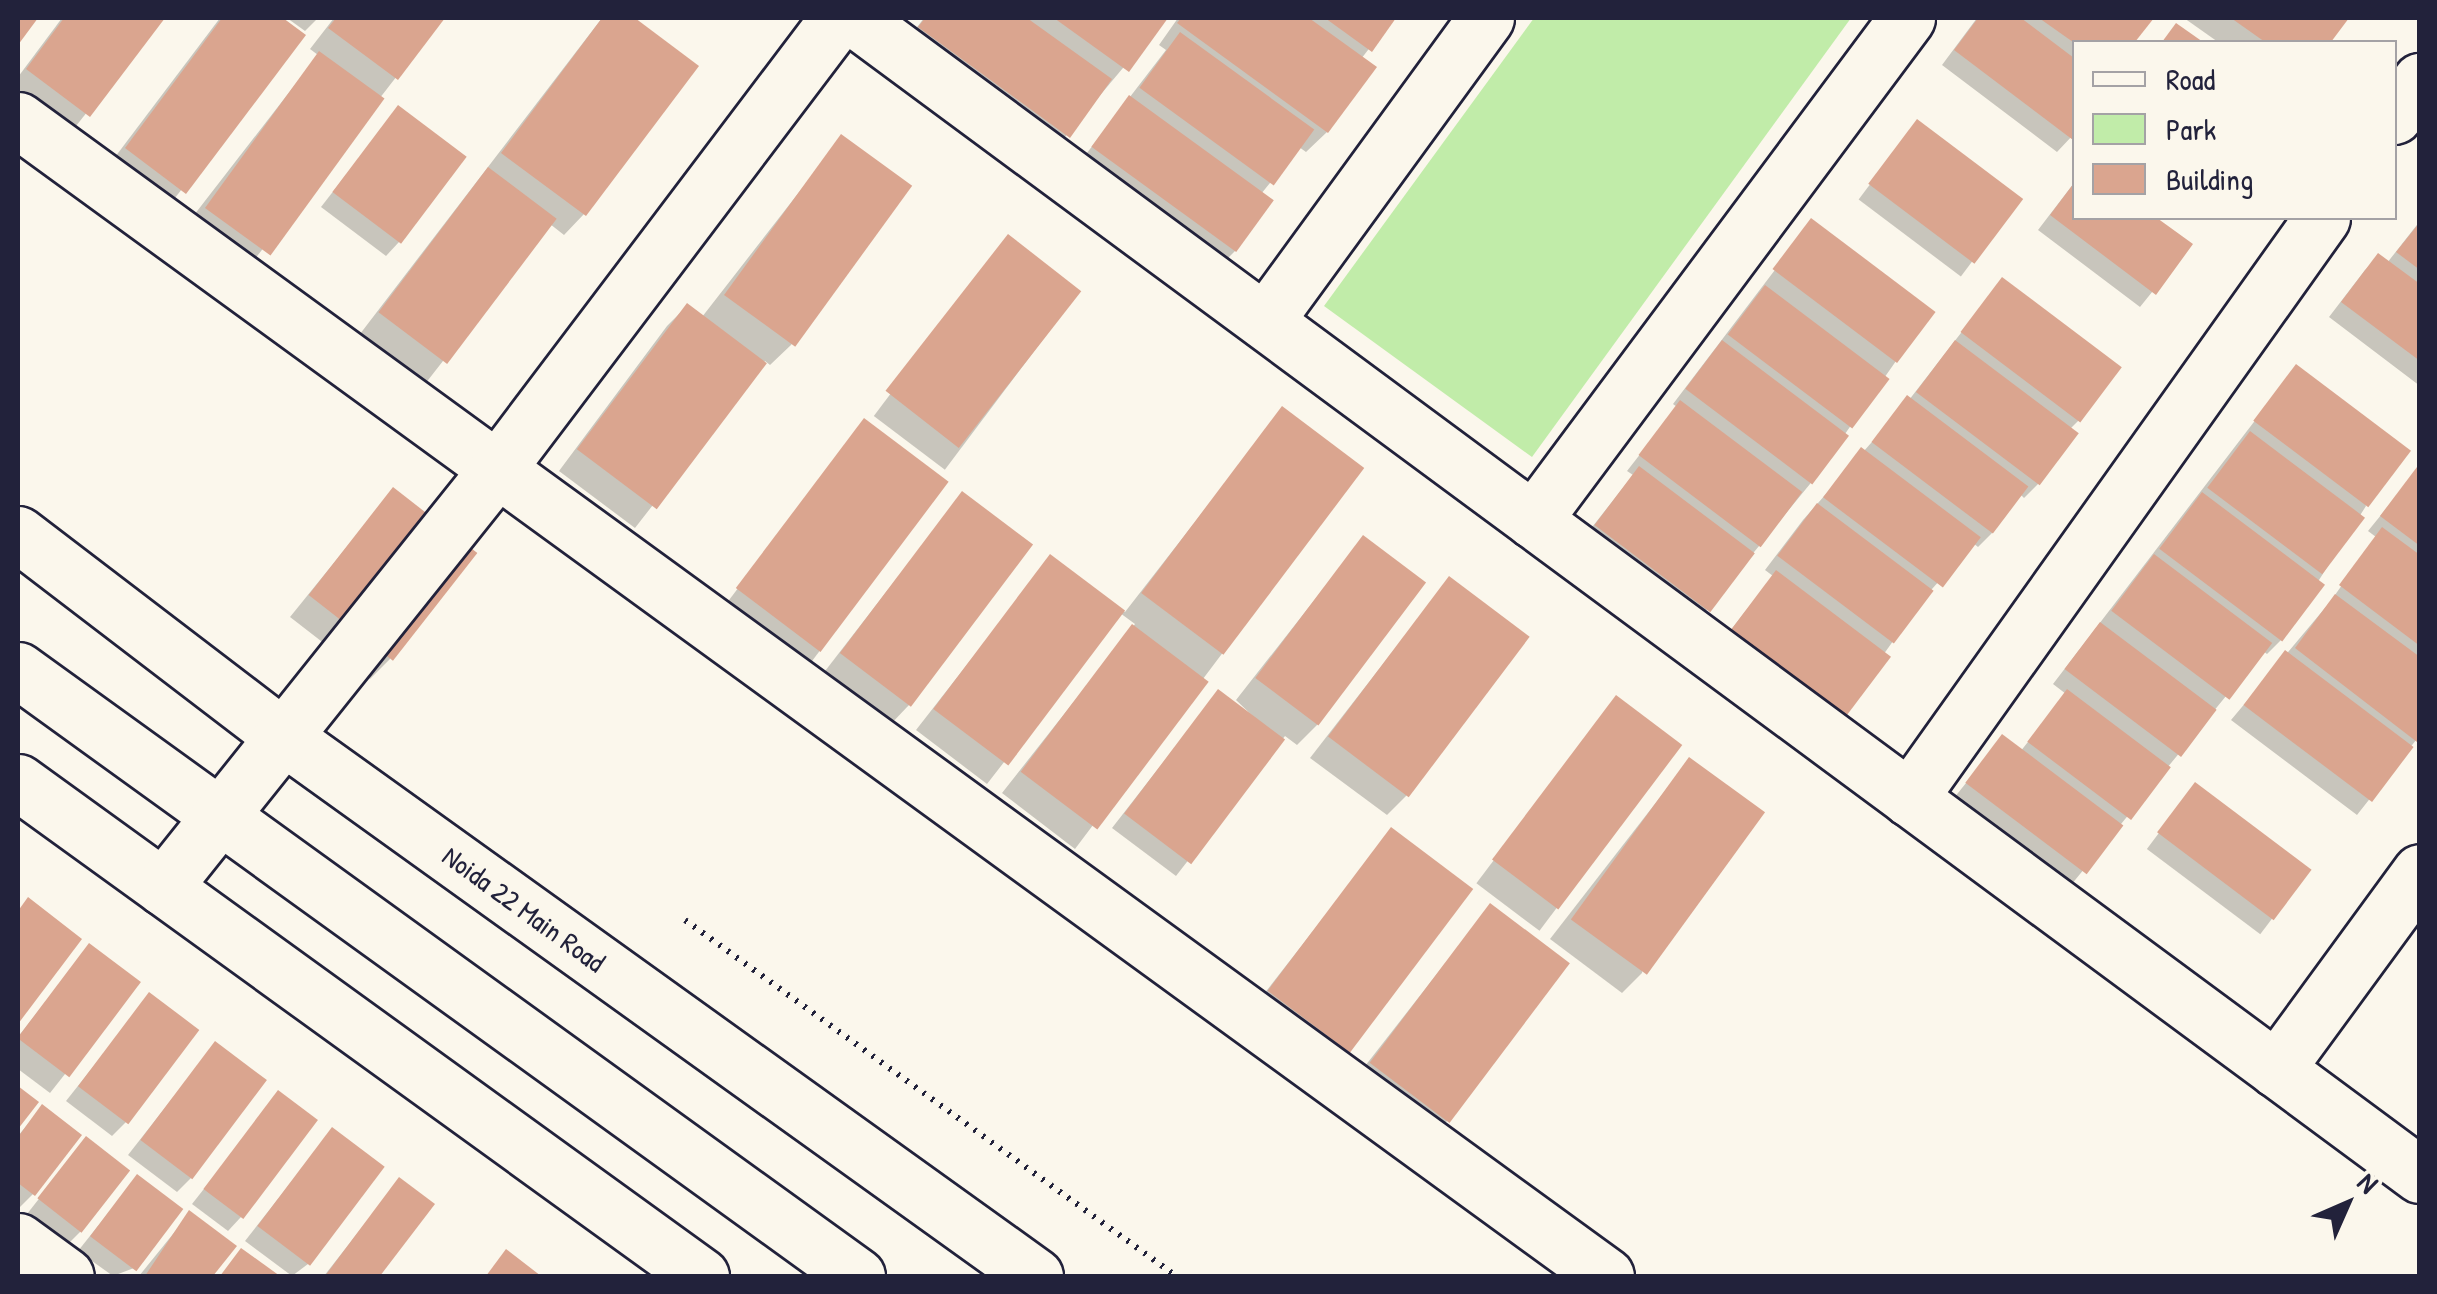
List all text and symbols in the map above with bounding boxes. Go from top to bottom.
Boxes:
legend [2072,40,2397,220]
text: Road [2166,59,2215,99]
text: Park [2166,109,2216,149]
text: Building [2166,159,2253,199]
street label: Noida 22 Main Road [436,839,612,979]
north arrow [2297,1154,2397,1254]
text: N [2350,1164,2387,1201]

